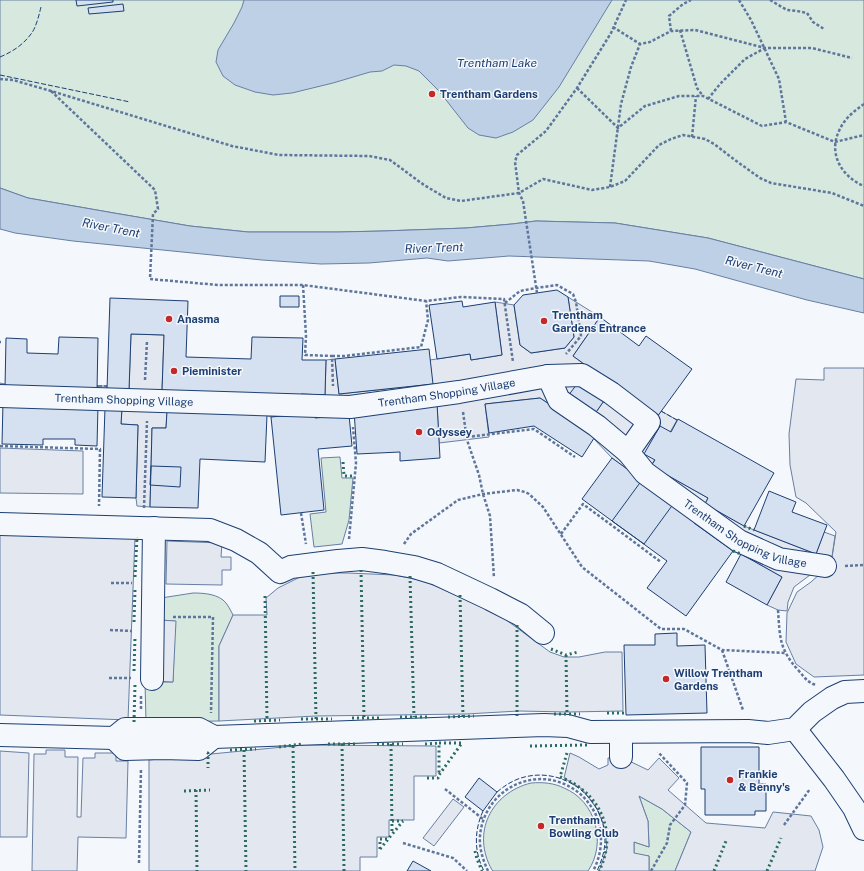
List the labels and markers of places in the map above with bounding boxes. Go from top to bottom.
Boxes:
place label: Trentham Gardens [440,88,538,100]
marker: Trentham Gardens [427,89,437,99]
place label: Trentham Gardens Entrance [552,309,646,334]
place label: Anasma [177,313,220,325]
marker: Anasma [164,314,174,324]
marker: Trentham Gardens Entrance [539,316,549,326]
place label: Pieminister [182,365,242,377]
marker: Pieminister [169,366,179,376]
place label: Odyssey [427,426,473,438]
marker: Odyssey [414,427,424,437]
place label: Willow Trentham Gardens [674,667,763,692]
marker: Willow Trentham Gardens [661,674,671,684]
place label: Frankie & Benny's [738,768,790,793]
marker: Frankie & Benny's [725,775,735,785]
place label: Trentham Bowling Club [549,814,619,839]
marker: Trentham Bowling Club [536,821,546,831]

